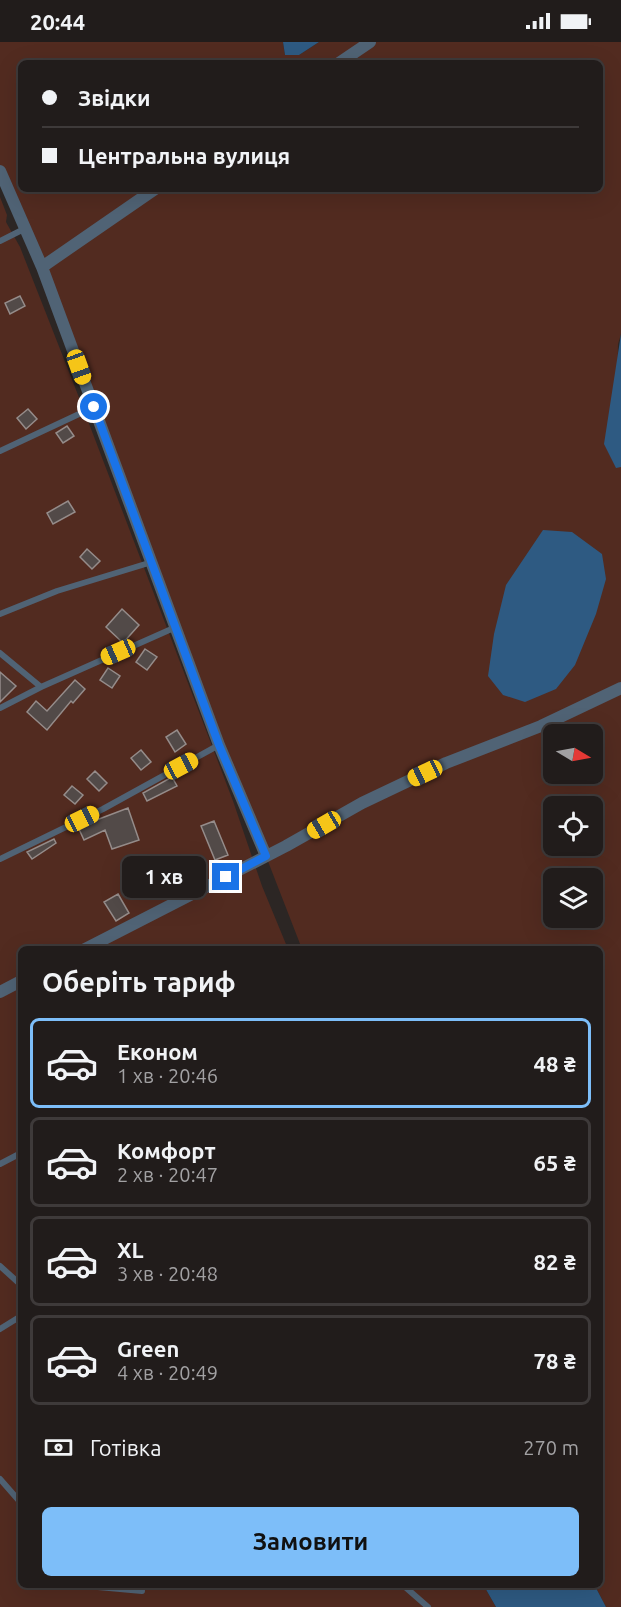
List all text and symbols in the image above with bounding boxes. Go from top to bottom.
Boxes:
text: 20:44 [30,9,85,34]
text: Звідки [78,85,151,110]
text: Центральна вулиця [78,143,290,168]
car [64,347,94,387]
route start [80,393,107,420]
car [98,636,138,668]
north arrow [543,724,603,784]
map controls [543,724,603,928]
car [161,750,201,782]
car [405,757,445,789]
button: locate [543,796,603,856]
car [62,803,102,835]
car [304,808,344,842]
callout: 1 хв [121,856,205,898]
route end [212,863,239,890]
text: 1 хв [145,865,183,888]
button: layers [543,868,603,928]
text: Оберіть тариф [42,967,236,997]
icon: car [45,1036,99,1090]
text: Економ [117,1039,198,1064]
text: 48 ₴ [534,1051,576,1076]
text: 1 хв · 20:46 [117,1064,218,1087]
icon: car [45,1135,99,1189]
text: Комфорт [117,1138,216,1163]
text: 65 ₴ [534,1150,576,1175]
text: 2 хв · 20:47 [117,1163,218,1186]
icon: car [45,1234,99,1288]
text: XL [117,1237,144,1262]
text: 82 ₴ [534,1249,576,1274]
text: 3 хв · 20:48 [117,1262,218,1285]
icon: car [45,1333,99,1387]
text: Green [117,1336,179,1361]
text: 78 ₴ [534,1348,576,1373]
text: 4 хв · 20:49 [117,1361,218,1384]
icon: cash [42,1431,75,1464]
text: Готівка [90,1435,161,1460]
text: 270 m [523,1436,579,1459]
button: Замовити [42,1507,579,1576]

